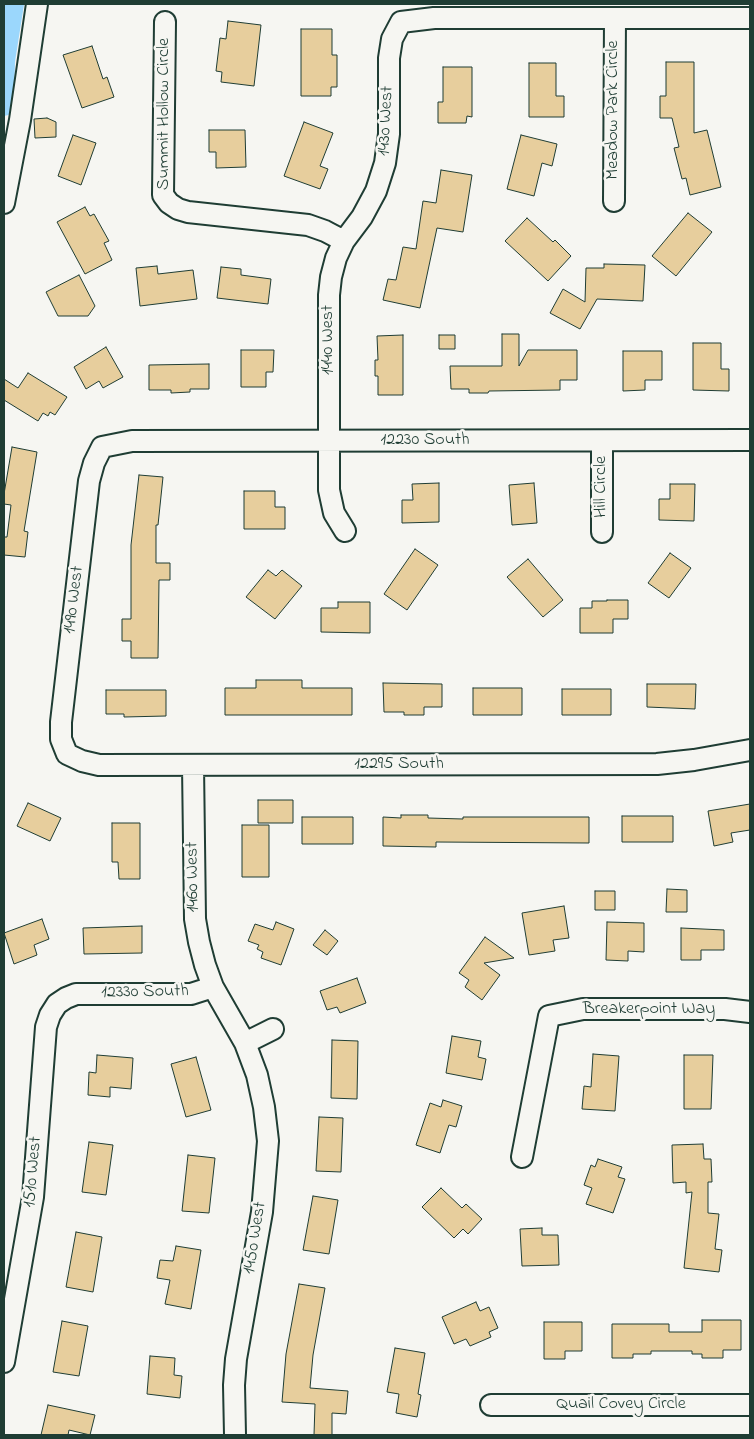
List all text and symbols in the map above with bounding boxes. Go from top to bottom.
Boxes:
street label: Summit Hollow Circle [154,38,176,190]
street label: Meadow Park Circle [603,40,625,180]
street label: 1430 West [374,85,400,157]
street label: 1440 West [318,305,340,375]
street label: 12230 South [380,430,470,452]
street label: Hill Circle [591,456,613,518]
street label: 1490 West [60,565,90,635]
street label: 12295 South [354,754,444,776]
street label: 1460 West [183,842,205,912]
street label: 12330 South [101,981,189,1005]
street label: Breakerpoint Way [583,999,715,1021]
street label: 1510 West [20,1136,48,1208]
street label: 1450 West [240,1200,272,1276]
street label: Quail Covey Circle [556,1394,686,1416]

